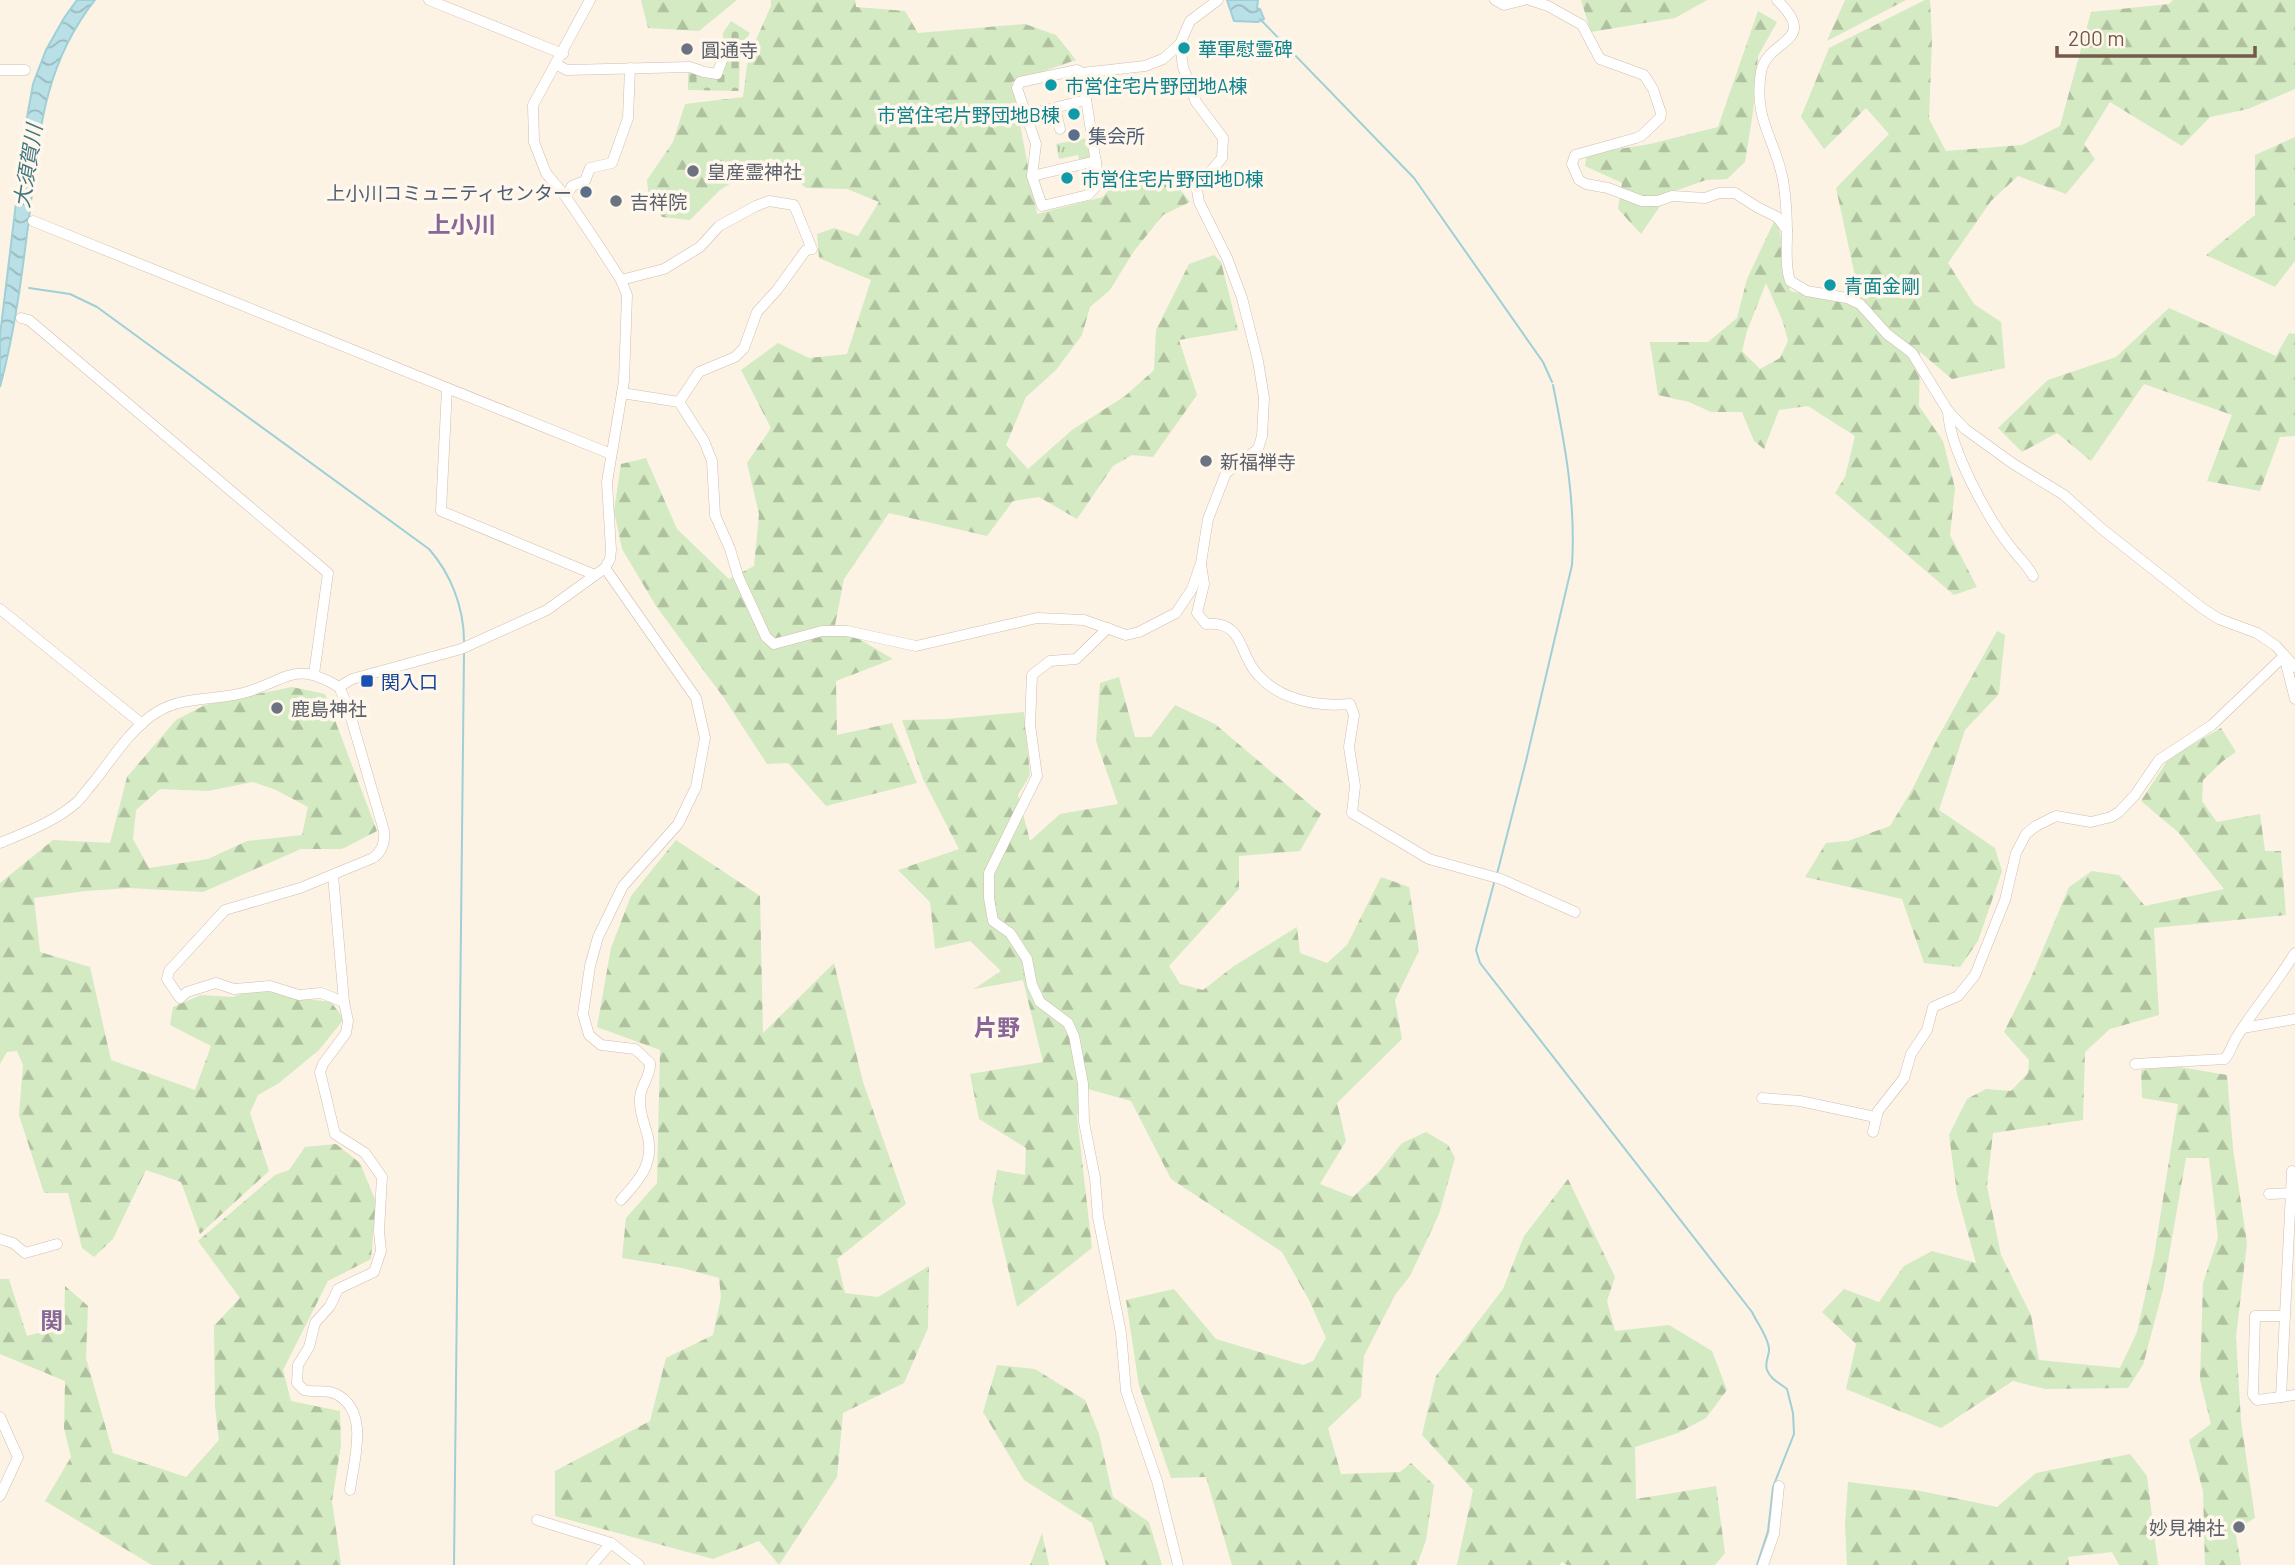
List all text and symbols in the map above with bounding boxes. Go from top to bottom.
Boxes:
scale bar [2057,14,2255,58]
text: 200 m [2068,25,2125,50]
place label: 華軍慰霊碑 [1198,37,1293,60]
place label: 圓通寺 [701,38,758,61]
marker: 華軍慰霊碑 [1176,40,1192,56]
marker: 圓通寺 [679,41,695,57]
place label: 市営住宅片野団地A棟 [1065,74,1248,97]
marker: 市営住宅片野団地A棟 [1043,77,1059,93]
place label: 市営住宅片野団地B棟 [877,103,1060,126]
marker: 市営住宅片野団地B棟 [1066,106,1082,122]
water label: 大須賀川 [8,121,46,209]
place label: 集会所 [1088,124,1145,147]
marker: 集会所 [1066,127,1082,143]
place label: 皇産霊神社 [707,160,802,183]
marker: 皇産霊神社 [685,163,701,179]
place label: 市営住宅片野団地D棟 [1081,167,1264,190]
marker: 市営住宅片野団地D棟 [1059,170,1075,186]
place label: 上小川コミュニティセンター [326,181,572,204]
marker: 上小川コミュニティセンター [578,184,594,200]
place label: 吉祥院 [630,190,687,213]
marker: 吉祥院 [608,193,624,209]
district label: 上小川 [428,210,497,238]
place label: 青面金剛 [1844,274,1920,297]
marker: 青面金剛 [1822,277,1838,293]
place label: 新福禅寺 [1220,450,1296,473]
marker: 新福禅寺 [1198,453,1214,469]
place label: 関入口 [381,670,438,693]
marker: 関入口 [359,673,375,689]
place label: 鹿島神社 [291,697,367,720]
marker: 鹿島神社 [269,700,285,716]
district label: 片野 [974,1013,1020,1041]
district label: 関 [41,1306,64,1334]
place label: 妙見神社 [2149,1516,2225,1539]
marker: 妙見神社 [2231,1519,2247,1535]

